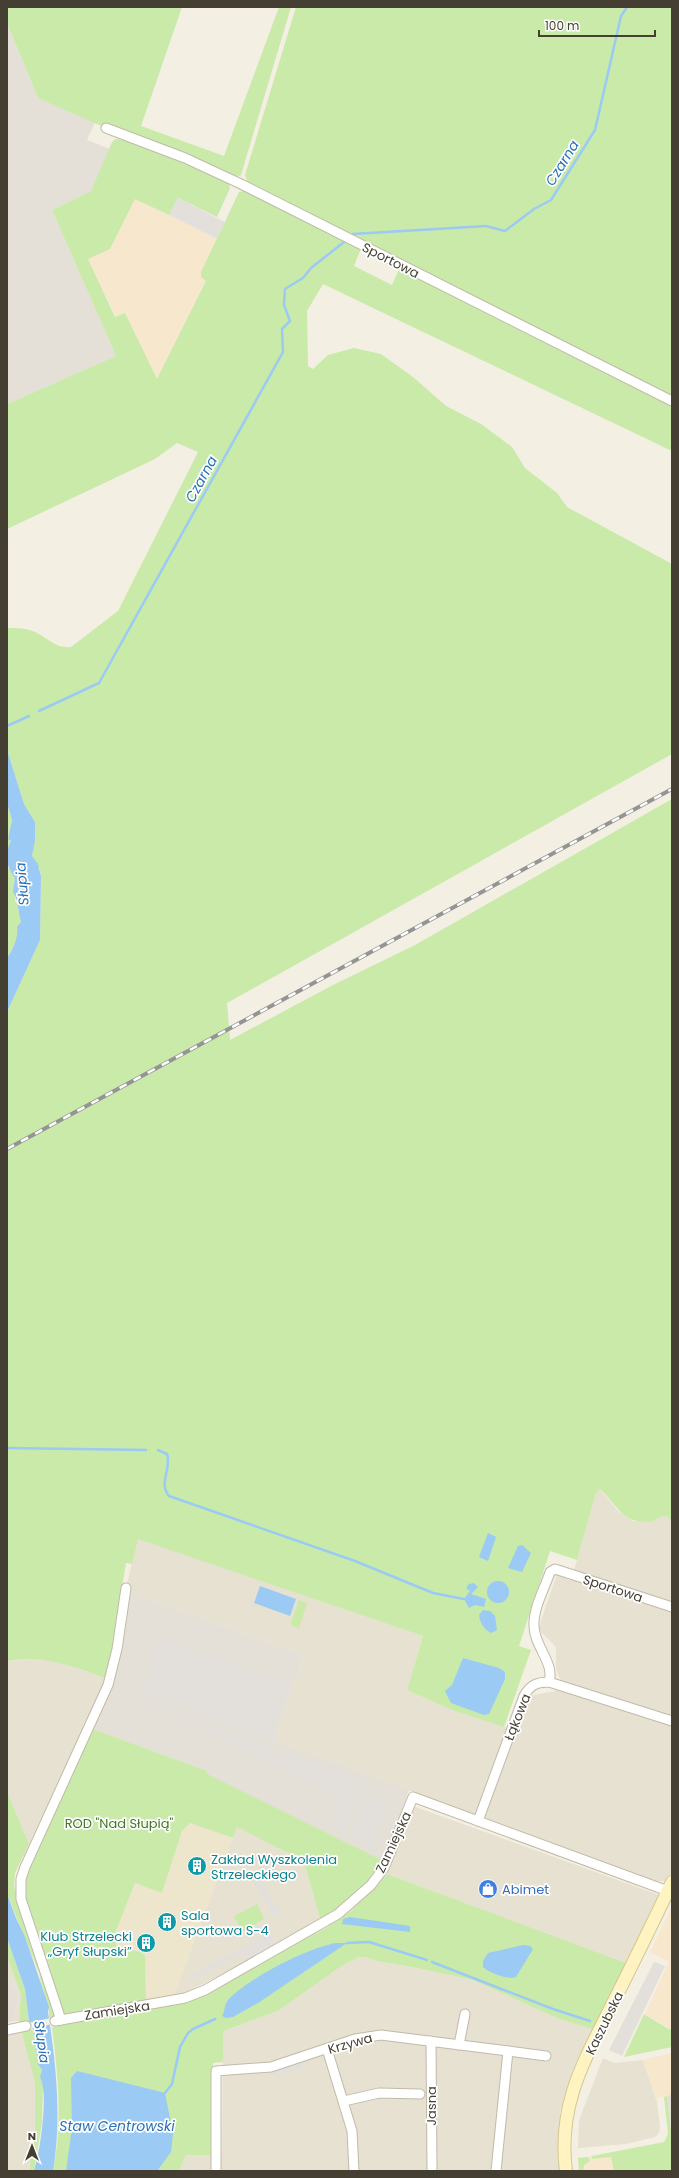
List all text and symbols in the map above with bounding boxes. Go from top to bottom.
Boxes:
scale bar [539,12,655,38]
text: 100 m [545,17,579,34]
water label: Czarna [540,136,584,190]
street label: Sportowa [359,238,423,283]
water label: Czarna [180,452,222,506]
water label: Słupia [10,861,34,906]
street label: Sportowa [580,1570,645,1607]
street label: Łąkowa [499,1691,535,1743]
street label: Zamiejska [371,1808,416,1876]
park label: ROD "Nad Słupią" [65,1814,173,1833]
place label: Zakład Wyszkolenia Strzeleckiego [211,1850,337,1884]
building icon: Zakład Wyszkolenia Strzeleckiego [186,1855,208,1877]
shop icon: Abimet [477,1878,499,1900]
place label: Abimet [502,1880,549,1899]
place label: Sala sportowa S-4 [181,1906,269,1940]
building icon: Sala sportowa S-4 [156,1911,178,1933]
place label: Klub Strzelecki „Gryf Słupski” [40,1927,132,1961]
building icon: Klub Strzelecki „Gryf Słupski” [135,1932,157,1954]
street label: Kaszubska [581,1988,628,2058]
street label: Zamiejska [83,1996,151,2025]
water label: Słupia [29,2019,55,2065]
street label: Krzywa [326,2028,375,2059]
street label: Jasna [422,2086,441,2126]
water label: Staw Centrowski [59,2116,175,2136]
north arrow [12,2126,52,2166]
text: N [28,2128,36,2144]

